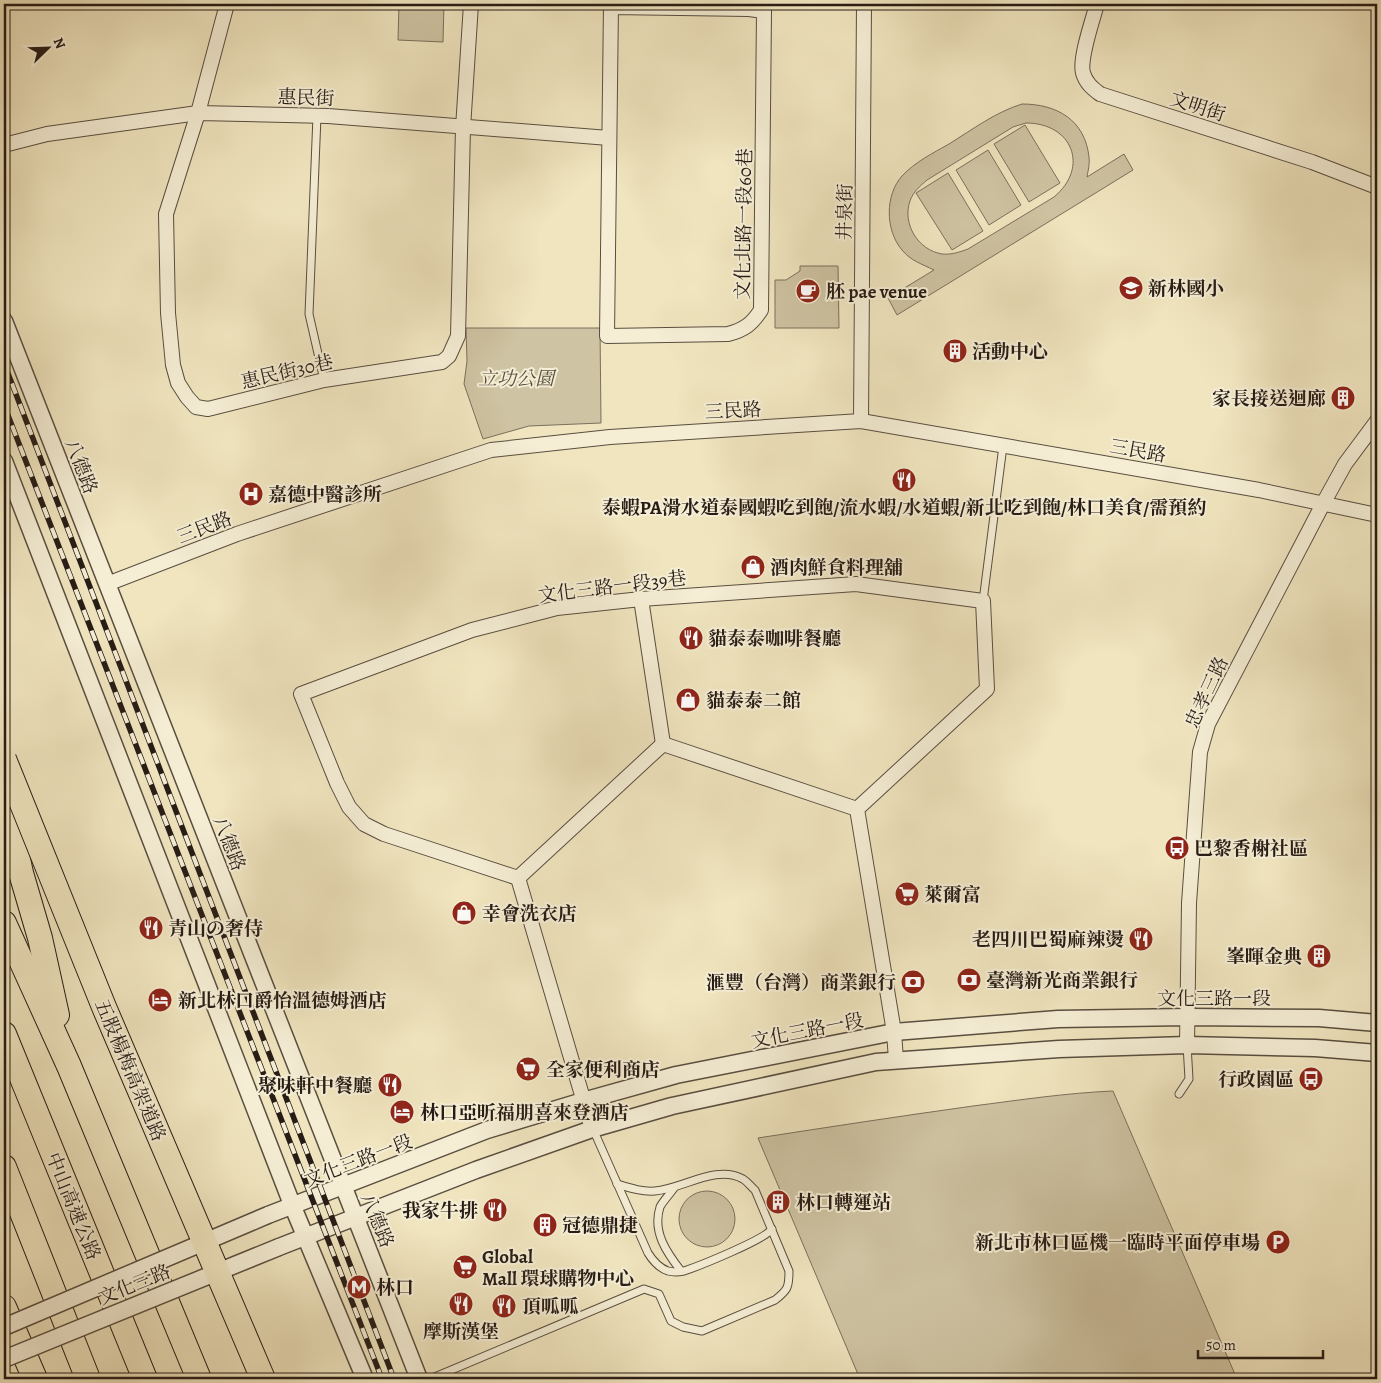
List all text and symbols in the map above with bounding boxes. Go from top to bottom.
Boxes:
north arrow [22,22,72,72]
text: N [49,35,70,52]
street label: 惠民街 [277,84,335,112]
street label: 文明街 [1167,86,1229,128]
street label: 文化北路一段60巷 [730,148,758,300]
street label: 井泉街 [832,183,858,241]
school or university icon: 新林國小 [1118,275,1144,301]
place label: 新林國小 [1148,276,1224,302]
cafe icon: 胚 pae venue [795,278,821,304]
place label: 胚 pae venue [826,279,927,305]
building icon: 活動中心 [942,338,968,364]
place label: 活動中心 [972,339,1048,365]
street label: 惠民街30巷 [238,349,336,395]
park label: 立功公園 [478,366,557,392]
building icon: 家長接送迴廊 [1330,385,1356,411]
place label: 家長接送迴廊 [1212,386,1326,412]
street label: 三民路 [704,397,762,425]
street label: 三民路 [1107,433,1168,469]
street label: 八德路 [59,435,103,498]
restaurant icon: 泰蝦PA滑水道泰國蝦吃到飽/流水蝦/水道蝦/新北吃到飽/林口美食/需預約 [891,467,917,493]
hospital icon: 嘉德中醫診所 [238,481,264,507]
place label: 嘉德中醫診所 [268,482,382,508]
place label: 泰蝦PA滑水道泰國蝦吃到飽/流水蝦/水道蝦/新北吃到飽/林口美食/需預約 [602,495,1206,521]
street label: 三民路 [173,506,236,550]
shop icon: 酒肉鮮食料理舖 [740,554,766,580]
place label: 酒肉鮮食料理舖 [770,555,903,581]
street label: 文化三路一段39巷 [536,565,688,609]
restaurant icon: 貓泰泰咖啡餐廳 [678,625,704,651]
place label: 貓泰泰咖啡餐廳 [708,626,841,652]
street label: 忠孝三路 [1179,652,1235,732]
shop icon: 貓泰泰二館 [675,687,701,713]
place label: 貓泰泰二館 [706,688,801,714]
street label: 八德路 [207,812,251,875]
bus stop icon: 巴黎香榭社區 [1164,835,1190,861]
place label: 巴黎香榭社區 [1194,836,1308,862]
supermarket icon: 萊爾富 [894,881,920,907]
place label: 萊爾富 [924,882,981,908]
shop icon: 幸會洗衣店 [451,900,477,926]
place label: 幸會洗衣店 [482,901,577,927]
restaurant icon: 青山の奢侍 [138,915,164,941]
place label: 青山の奢侍 [168,916,263,942]
restaurant icon: 老四川巴蜀麻辣燙 [1128,926,1154,952]
place label: 老四川巴蜀麻辣燙 [972,927,1124,953]
building icon: 峯暉金典 [1306,943,1332,969]
place label: 峯暉金典 [1226,944,1302,970]
bank icon: 臺灣新光商業銀行 [956,967,982,993]
place label: 臺灣新光商業銀行 [986,968,1138,994]
bank icon: 滙豐（台灣）商業銀行 [900,969,926,995]
place label: 滙豐（台灣）商業銀行 [706,970,896,996]
street label: 文化三路一段 [1157,986,1271,1012]
hotel icon: 新北林口爵怡溫德姆酒店 [147,987,173,1013]
place label: 新北林口爵怡溫德姆酒店 [178,988,387,1014]
street label: 五股楊梅高架道路 [88,995,172,1145]
street label: 文化三路一段 [749,1007,866,1055]
supermarket icon: 全家便利商店 [515,1056,541,1082]
place label: 全家便利商店 [546,1057,660,1083]
bus stop icon: 行政園區 [1298,1066,1324,1092]
place label: 行政園區 [1218,1067,1294,1093]
restaurant icon: 聚味軒中餐廳 [377,1072,403,1098]
place label: 聚味軒中餐廳 [258,1073,372,1099]
hotel icon: 林口亞昕福朋喜來登酒店 [389,1099,415,1125]
place label: 林口亞昕福朋喜來登酒店 [420,1100,629,1126]
street label: 文化三路一段 [300,1128,416,1193]
street label: 中山高速公路 [40,1149,106,1264]
street label: 八德路 [354,1189,400,1252]
building icon: 林口轉運站 [765,1189,791,1215]
place label: 林口轉運站 [796,1190,891,1216]
restaurant icon: 我家牛排 [482,1197,508,1223]
place label: 我家牛排 [402,1198,478,1224]
building icon: 冠德鼎捷 [532,1212,558,1238]
place label: 冠德鼎捷 [562,1213,638,1239]
parking icon: 新北市林口區機一臨時平面停車場 [1265,1229,1291,1255]
place label: 新北市林口區機一臨時平面停車場 [975,1230,1260,1256]
place label: Global Mall 環球購物中心 [482,1244,634,1292]
supermarket icon: Global Mall 環球購物中心 [452,1254,478,1280]
street label: 文化三路 [94,1259,174,1311]
metro station icon: 林口 [346,1274,372,1300]
place label: 林口 [376,1275,414,1301]
restaurant icon: 摩斯漢堡 [448,1291,474,1317]
restaurant icon: 頂呱呱 [491,1293,517,1319]
place label: 頂呱呱 [522,1294,579,1320]
place label: 摩斯漢堡 [423,1319,499,1345]
scale bar [1198,1328,1324,1360]
text: 50 m [1206,1335,1236,1355]

